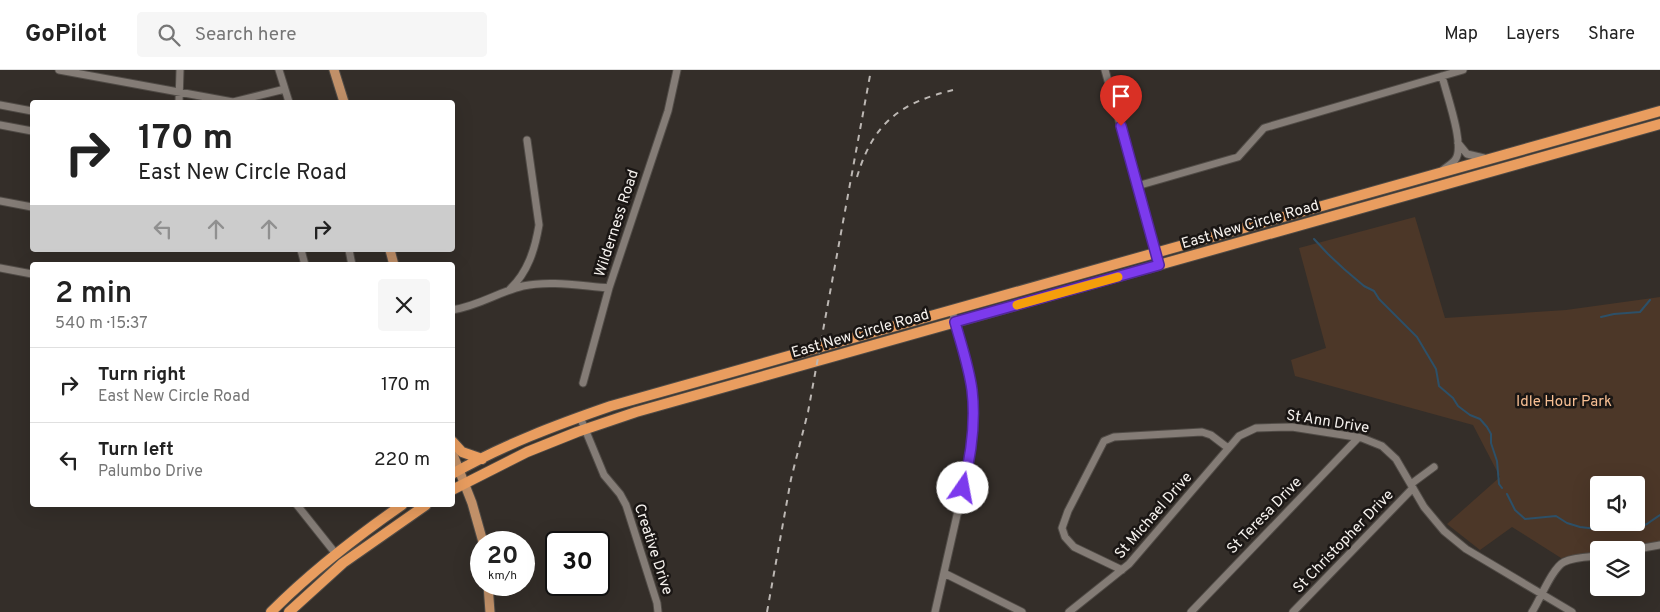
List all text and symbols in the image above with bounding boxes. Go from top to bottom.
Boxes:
search box [137,12,487,57]
text: GoPilot [25,20,107,50]
icon: search [155,21,183,49]
text: Search here [195,23,296,47]
text: Map [1444,23,1478,46]
text: Layers [1506,23,1560,46]
text: Share [1588,23,1635,46]
pin [1100,75,1142,126]
icon: arrive [1107,82,1135,110]
text: 170 m [138,117,233,161]
icon: right [55,120,120,185]
text: East New Circle Road [138,160,347,187]
street label: Wilderness Road [591,167,644,280]
street label: East New Circle Road [1179,197,1321,254]
icon: left [149,215,177,243]
icon: ahead [202,215,230,243]
icon: ahead [255,215,283,243]
icon: right [308,215,336,243]
text: 2 min [55,276,132,313]
button: close [378,279,430,331]
street label: East New Circle Road [789,306,931,363]
text: 540 m · 15:37 [55,314,148,334]
text: Turn right [98,363,186,387]
icon: right [55,371,83,399]
text: 170 m [381,373,430,397]
text: East New Circle Road [98,387,250,407]
park label: Idle Hour Park [1516,393,1612,412]
street label: St Ann Drive [1285,407,1371,438]
text: Turn left [98,438,174,462]
icon: left [55,446,83,474]
text: 220 m [374,448,430,472]
position arrow [936,461,988,513]
text: Palumbo Drive [98,462,203,482]
street label: St Michael Drive [1111,469,1197,563]
street label: St Teresa Drive [1223,473,1307,559]
map controls [1590,476,1645,596]
button: sound [1590,476,1645,531]
street label: St Christopher Drive [1290,486,1398,598]
street label: Creative Drive [629,501,676,597]
speed limit sign: 30 [545,531,610,596]
text: 20 [487,541,518,573]
button: layers [1590,541,1645,596]
text: km/h [488,568,517,584]

